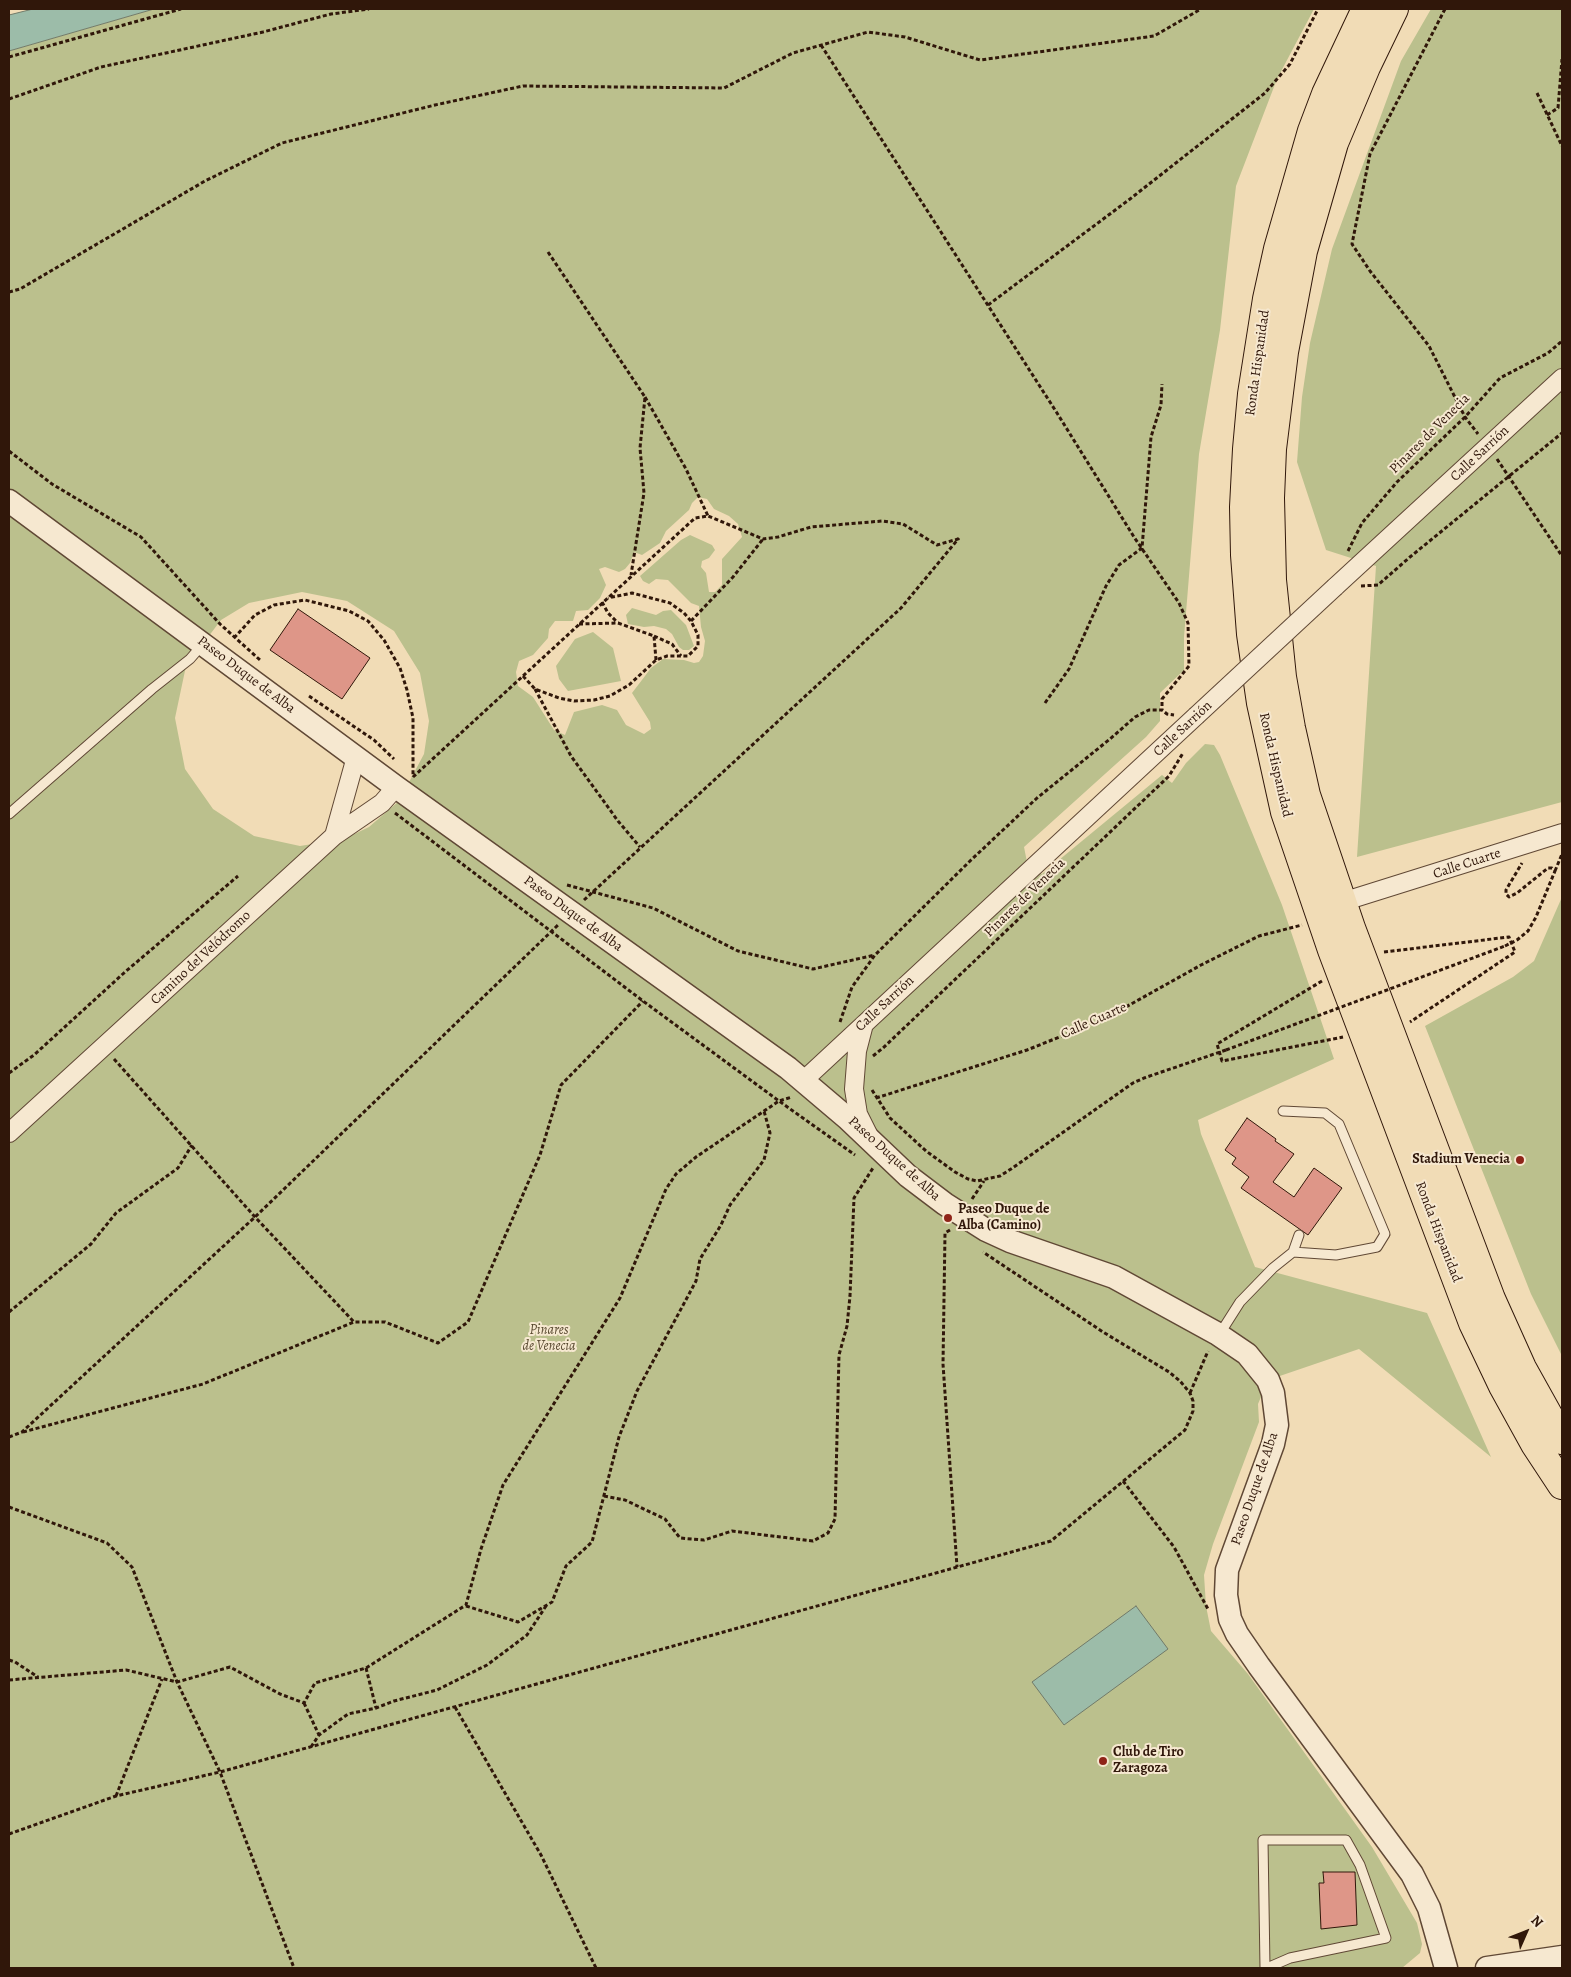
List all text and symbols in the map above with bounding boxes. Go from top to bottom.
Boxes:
street label: Ronda Hispanidad [1242,309,1274,417]
street label: Pinares de Venecia [1386,390,1474,478]
street label: Calle Sarrión [1447,423,1513,485]
street label: Paseo Duque de Alba [194,633,298,717]
street label: Calle Sarrión [1150,698,1216,760]
street label: Ronda Hispanidad [1255,711,1295,819]
street label: Calle Cuarte [1431,845,1503,883]
street label: Pinares de Venecia [981,855,1069,941]
street label: Paseo Duque de Alba [520,872,626,956]
street label: Camino del Velódromo [147,907,255,1009]
street label: Calle Sarrión [852,973,918,1035]
street label: Calle Cuarte [1058,999,1130,1043]
street label: Paseo Duque de Alba [844,1113,944,1205]
place label: Stadium Venecia [1412,1152,1510,1168]
marker: Stadium Venecia [1514,1154,1526,1166]
street label: Ronda Hispanidad [1411,1179,1465,1285]
place label: Paseo Duque de Alba (Camino) [958,1202,1050,1234]
marker: Paseo Duque de Alba (Camino) [942,1212,954,1224]
park label: Pinares de Venecia [523,1323,575,1355]
street label: Paseo Duque de Alba [1228,1430,1282,1548]
place label: Club de Tiro Zaragoza [1113,1745,1184,1778]
marker: Club de Tiro Zaragoza [1097,1755,1109,1767]
north arrow [1501,1907,1551,1957]
text: N [1527,1911,1548,1931]

